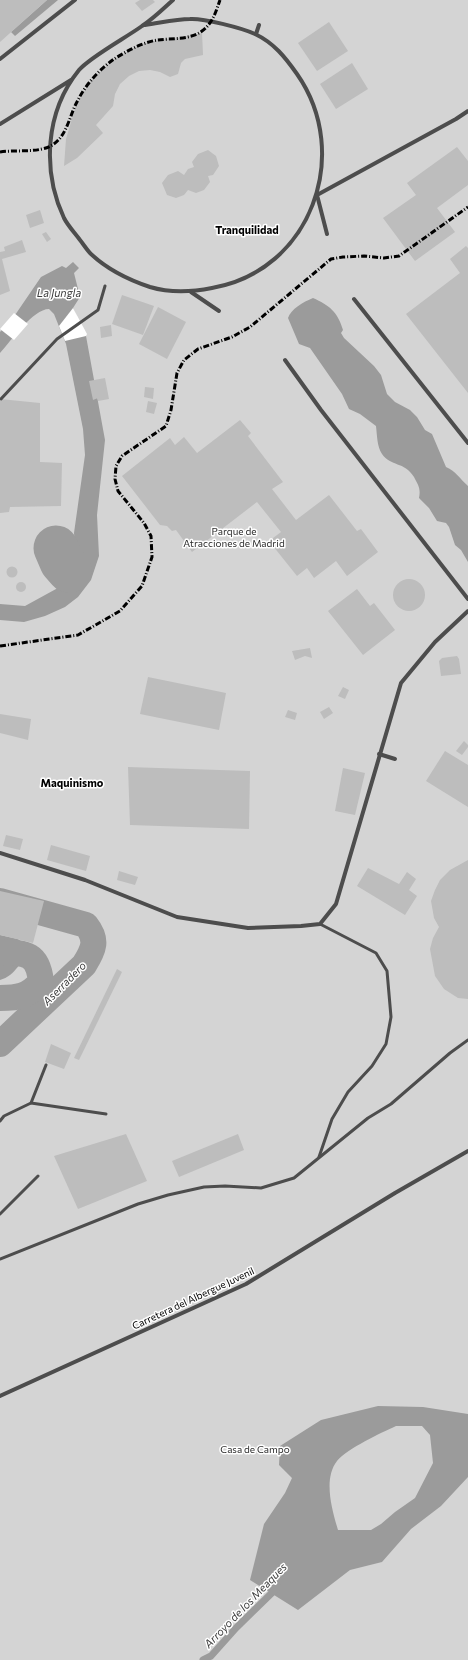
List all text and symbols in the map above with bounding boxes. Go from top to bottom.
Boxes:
district label: Tranquilidad [215,223,279,236]
water label: La Jungla [37,286,81,300]
park label: Parque de Atracciones de Madrid [183,525,285,549]
district label: Maquinismo [41,776,104,789]
water label: Aserradero [39,958,89,1008]
street label: Carretera del Albergue Juvenil [130,1264,256,1332]
park label: Casa de Campo [220,1443,290,1455]
water label: Arroyo de los Meaques [200,1560,289,1651]

